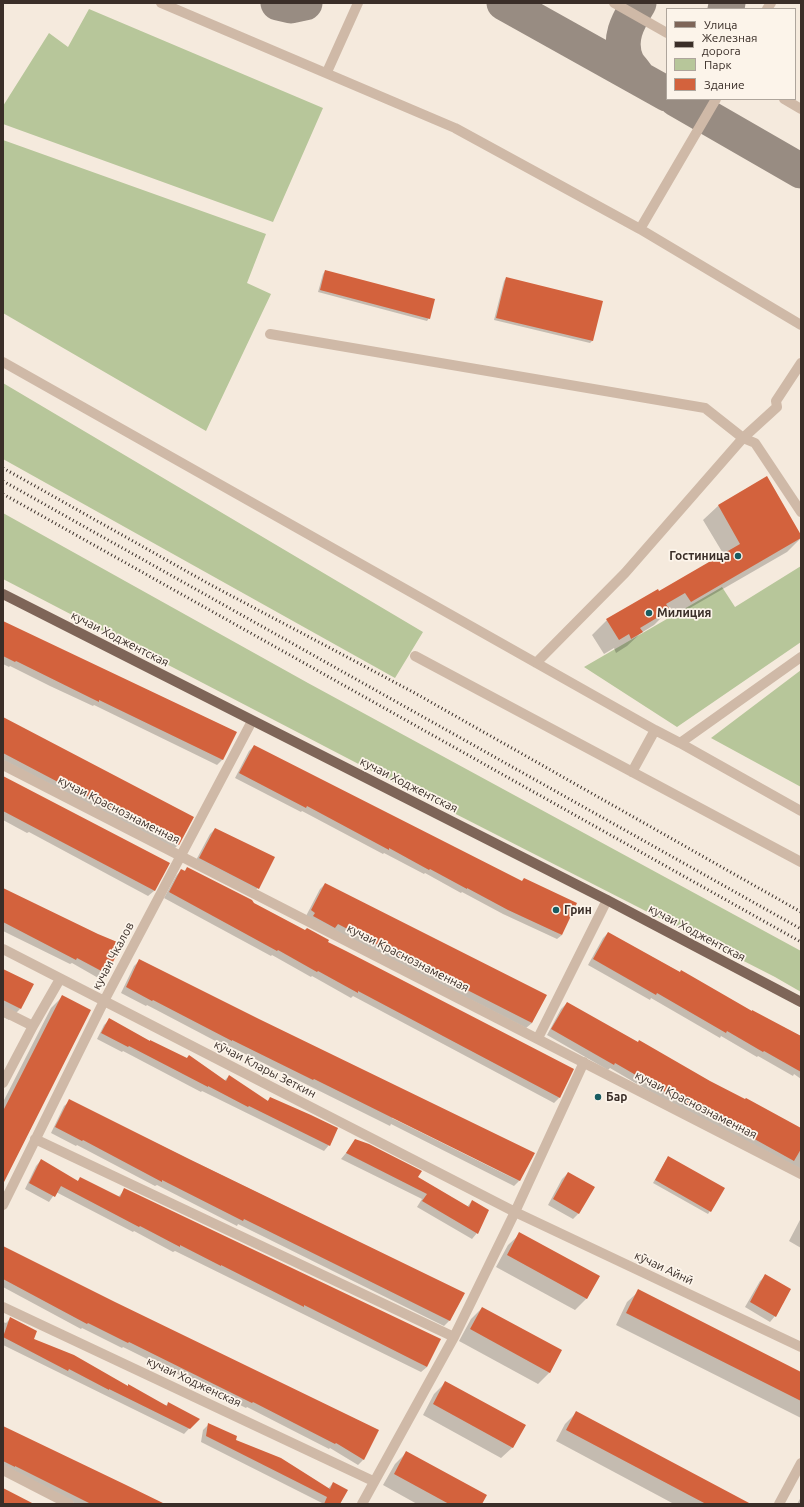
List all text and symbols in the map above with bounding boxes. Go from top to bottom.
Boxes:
legend [666,8,796,100]
text: Улица [704,18,737,31]
text: Железная дорога [702,31,758,57]
text: Парк [704,58,732,71]
text: Здание [704,78,745,91]
place label: Гостиница [669,549,730,563]
marker: Гостиница [733,551,743,561]
place label: Милиция [657,606,711,620]
street label: кучаи Ходжентская [69,608,171,670]
marker: Милиция [644,608,654,618]
street label: кучаи Ходжентская [358,754,460,816]
street label: кучаи Краснознаменная [55,773,183,847]
street label: кучаи Ходжентская [646,901,748,965]
place label: Грин [564,903,592,917]
marker: Грин [551,905,561,915]
street label: кучаи Чкалов [89,920,137,992]
street label: кучаи Краснознаменная [344,921,472,995]
street label: кӯчаи Клары Зеткин [211,1037,319,1101]
street label: кучаи Краснознаменная [632,1068,760,1142]
place label: Бар [606,1090,627,1104]
marker: Бар [593,1092,603,1102]
street label: кӯчаи Айнӣ [632,1248,696,1288]
street label: кучаи Ходженская [144,1354,244,1410]

